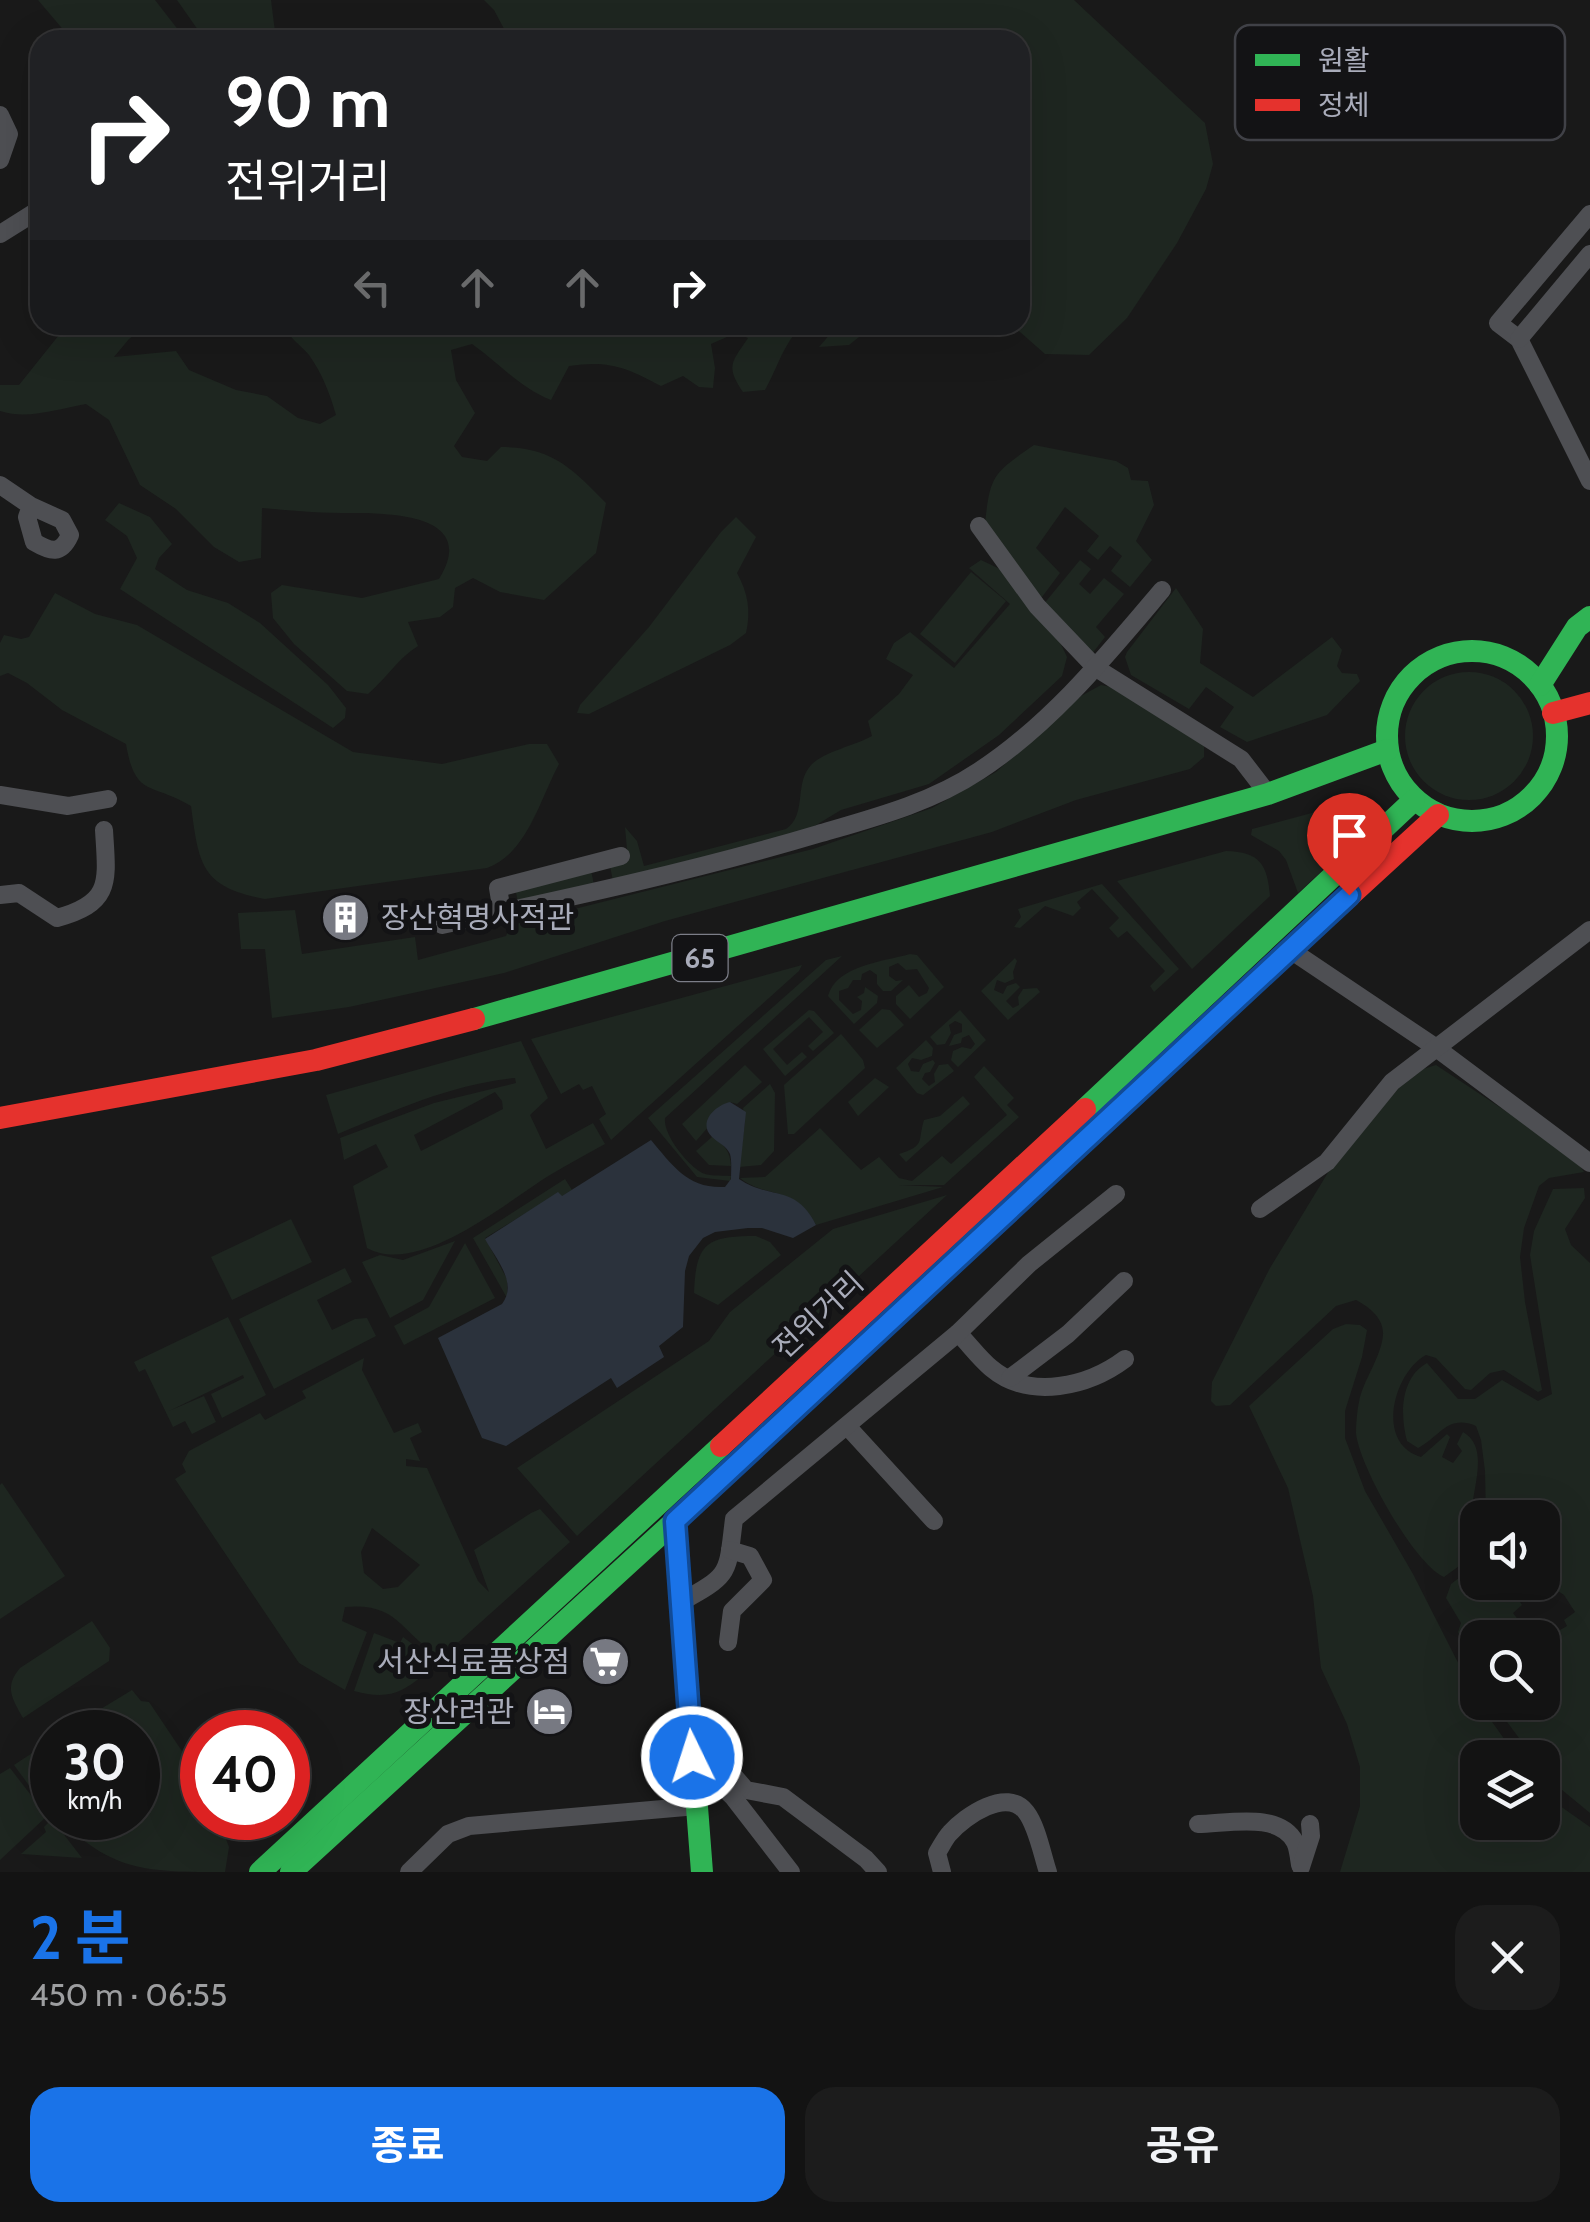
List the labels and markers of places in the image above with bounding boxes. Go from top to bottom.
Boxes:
pin [1307,793,1392,896]
building icon: 장산혁명사적관 [320,891,372,943]
place label: 장산혁명사적관 [381,899,574,936]
supermarket icon: 서산식료품상점 [579,1635,631,1687]
place label: 서산식료품상점 [377,1643,570,1680]
hotel icon: 장산려관 [523,1685,575,1737]
place label: 장산려관 [404,1693,514,1730]

